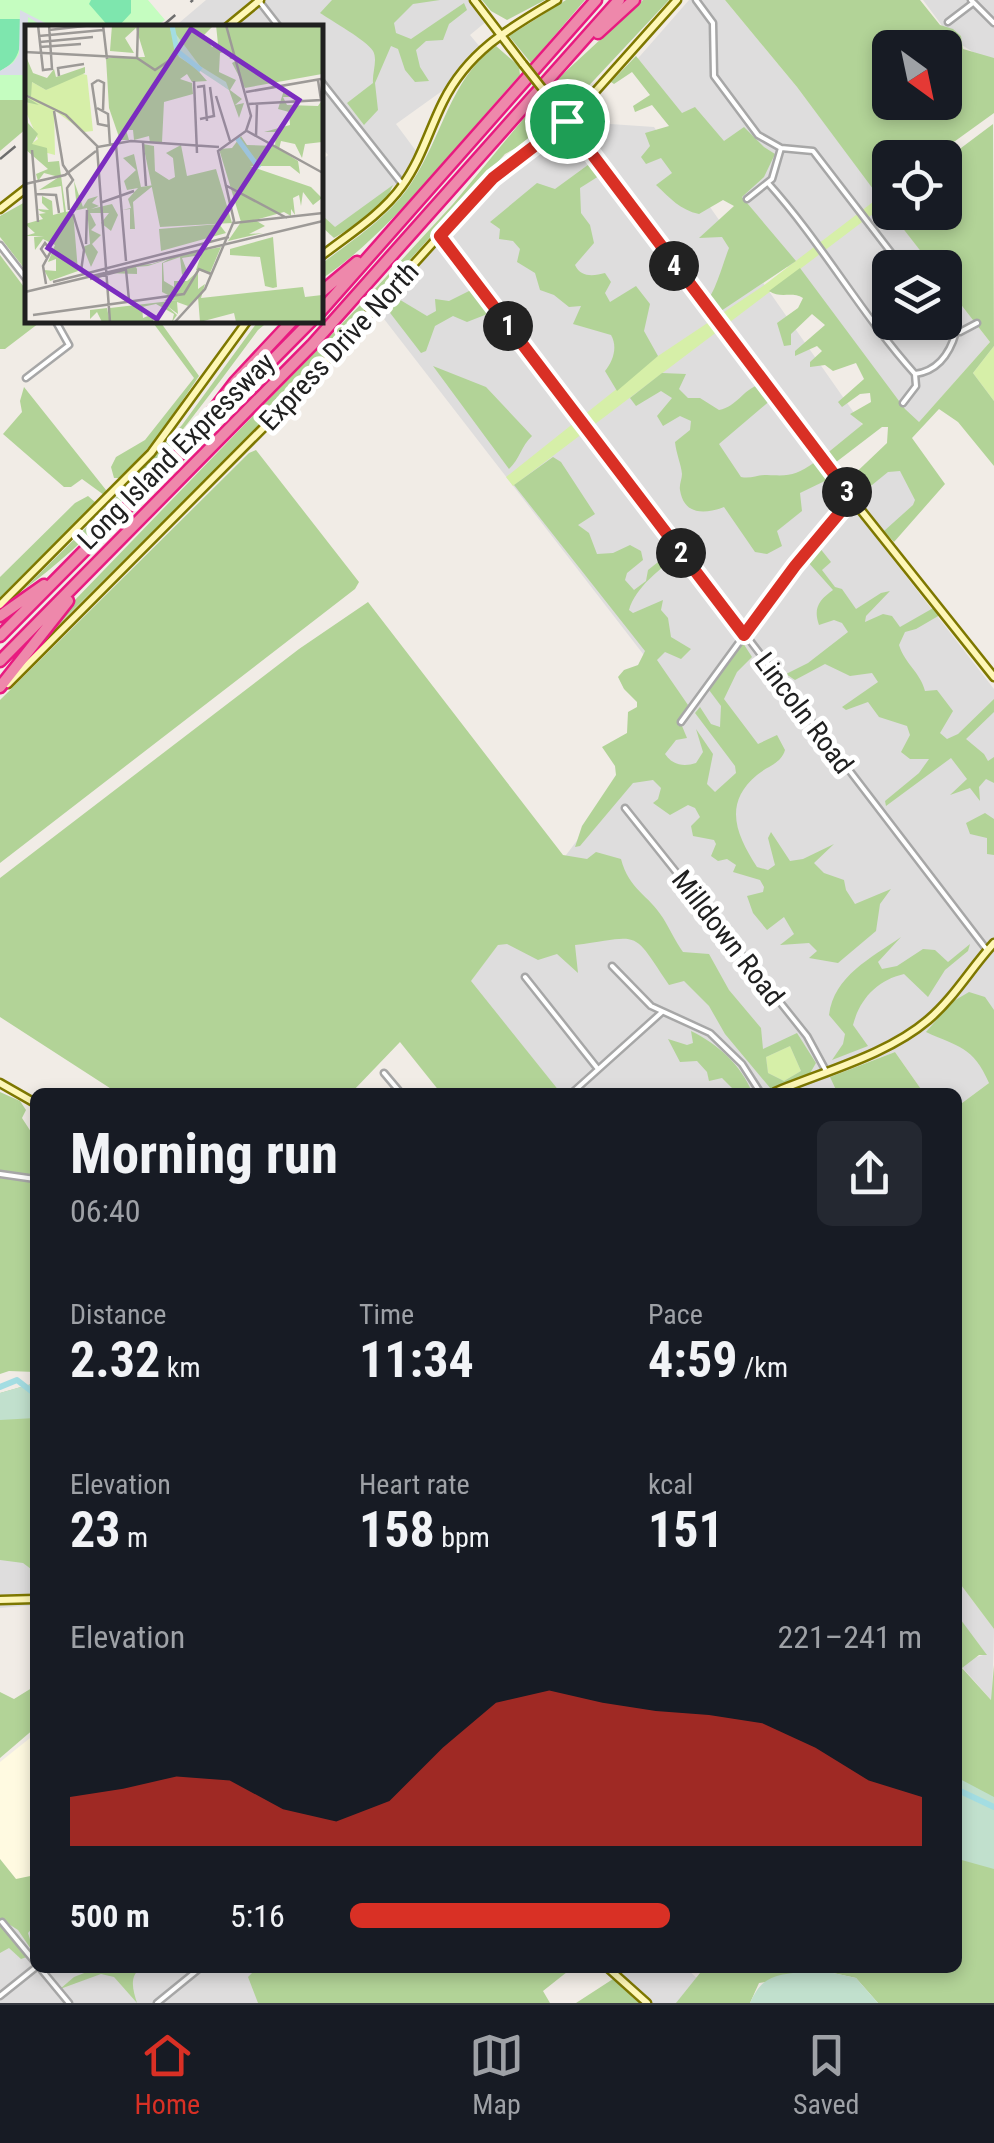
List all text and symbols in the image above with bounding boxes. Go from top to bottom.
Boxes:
inset map [25,25,322,322]
north arrow [872,30,962,120]
map controls [872,30,962,340]
pin [525,79,610,164]
icon: arrive [540,94,595,149]
button: locate [872,140,962,230]
pin: 4 [649,241,699,291]
text: 4 [667,249,681,282]
button: layers [872,250,962,340]
street label: Express Drive North [253,255,425,437]
pin: 1 [483,301,533,351]
text: 1 [501,309,515,342]
street label: Long Island Expressway [71,346,281,556]
pin: 3 [822,467,872,517]
text: 3 [840,475,854,508]
pin: 2 [656,528,706,578]
text: 2 [674,536,688,569]
street label: Lincoln Road [748,646,860,780]
street label: Milldown Road [665,864,791,1012]
button: share [817,1121,922,1226]
text: Morning run [70,1122,338,1186]
text: 06:40 [70,1192,141,1230]
text: Distance [70,1298,167,1331]
text: Time [359,1298,414,1331]
text: Pace [648,1298,703,1331]
text: 2.32 [70,1331,160,1389]
text: 11:34 [359,1331,474,1389]
text: 4:59 [648,1331,737,1389]
text: km [160,1351,200,1384]
text: /km [737,1351,788,1384]
text: Elevation [70,1468,171,1501]
text: Heart rate [359,1468,470,1501]
text: kcal [648,1468,693,1501]
text: 23 [70,1501,121,1559]
text: 158 [359,1501,435,1559]
text: 151 [648,1501,724,1559]
text: m [121,1521,148,1554]
text: bpm [435,1521,490,1554]
text: Elevation [70,1618,185,1656]
text: 221–241 m [777,1618,922,1656]
text: 500 m [70,1897,150,1935]
text: 5:16 [230,1897,285,1935]
tab: Home [134,2028,200,2121]
tab: Map [469,2028,524,2121]
tab: Saved [793,2028,860,2121]

